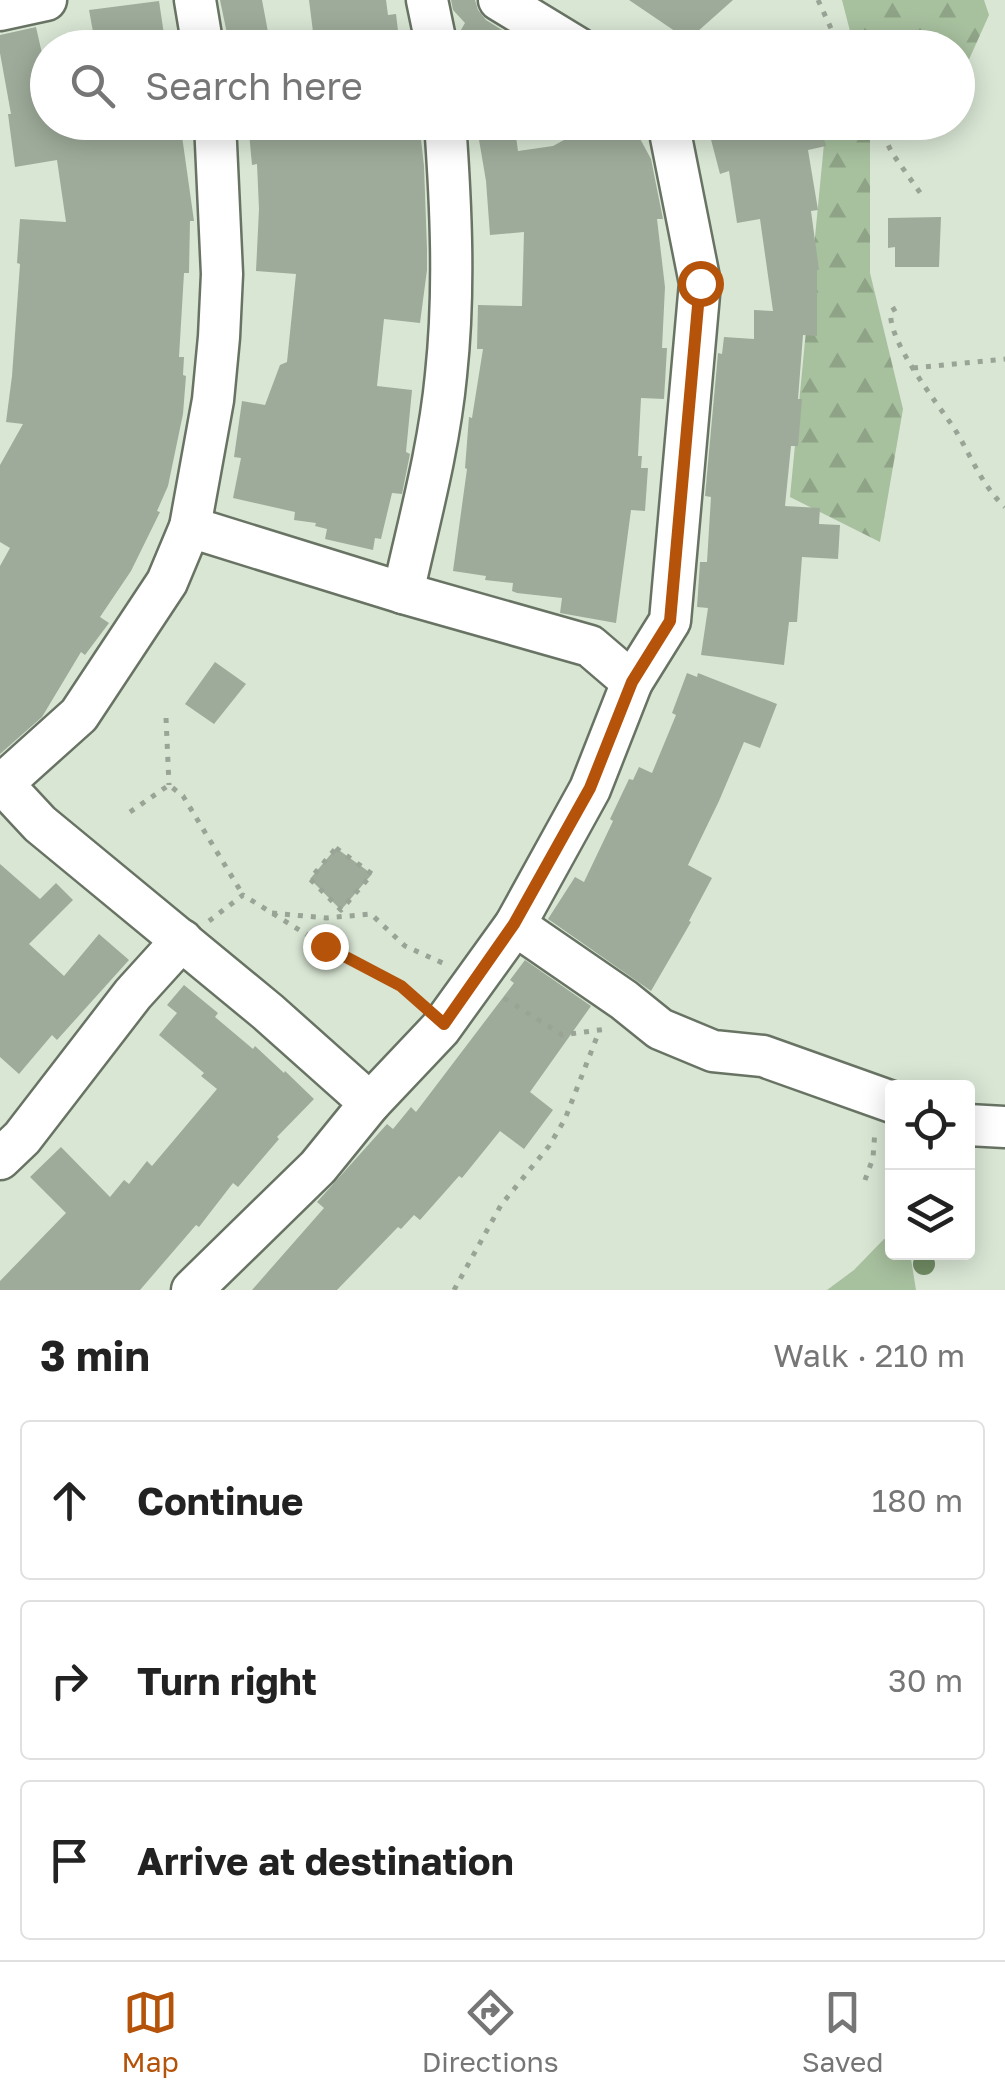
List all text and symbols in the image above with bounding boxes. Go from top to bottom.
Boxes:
search box [30,30,975,140]
icon: search [65,58,120,113]
text: Search here [145,63,363,108]
route start [678,261,724,307]
route end [303,924,349,970]
map controls [885,1080,975,1260]
button: locate [885,1080,975,1170]
button: layers [885,1170,975,1260]
text: 3 min [40,1330,150,1380]
text: Walk · 210 m [773,1336,965,1374]
icon: ahead [42,1473,97,1528]
text: Continue [137,1478,303,1523]
text: 180 m [872,1481,963,1519]
icon: right [42,1653,97,1708]
text: Turn right [137,1658,317,1703]
text: 30 m [888,1661,963,1699]
icon: arrive [42,1833,97,1888]
text: Arrive at destination [137,1838,514,1883]
tab: Map [122,1985,179,2078]
tab: Directions [422,1985,559,2078]
tab: Saved [802,1985,883,2078]

